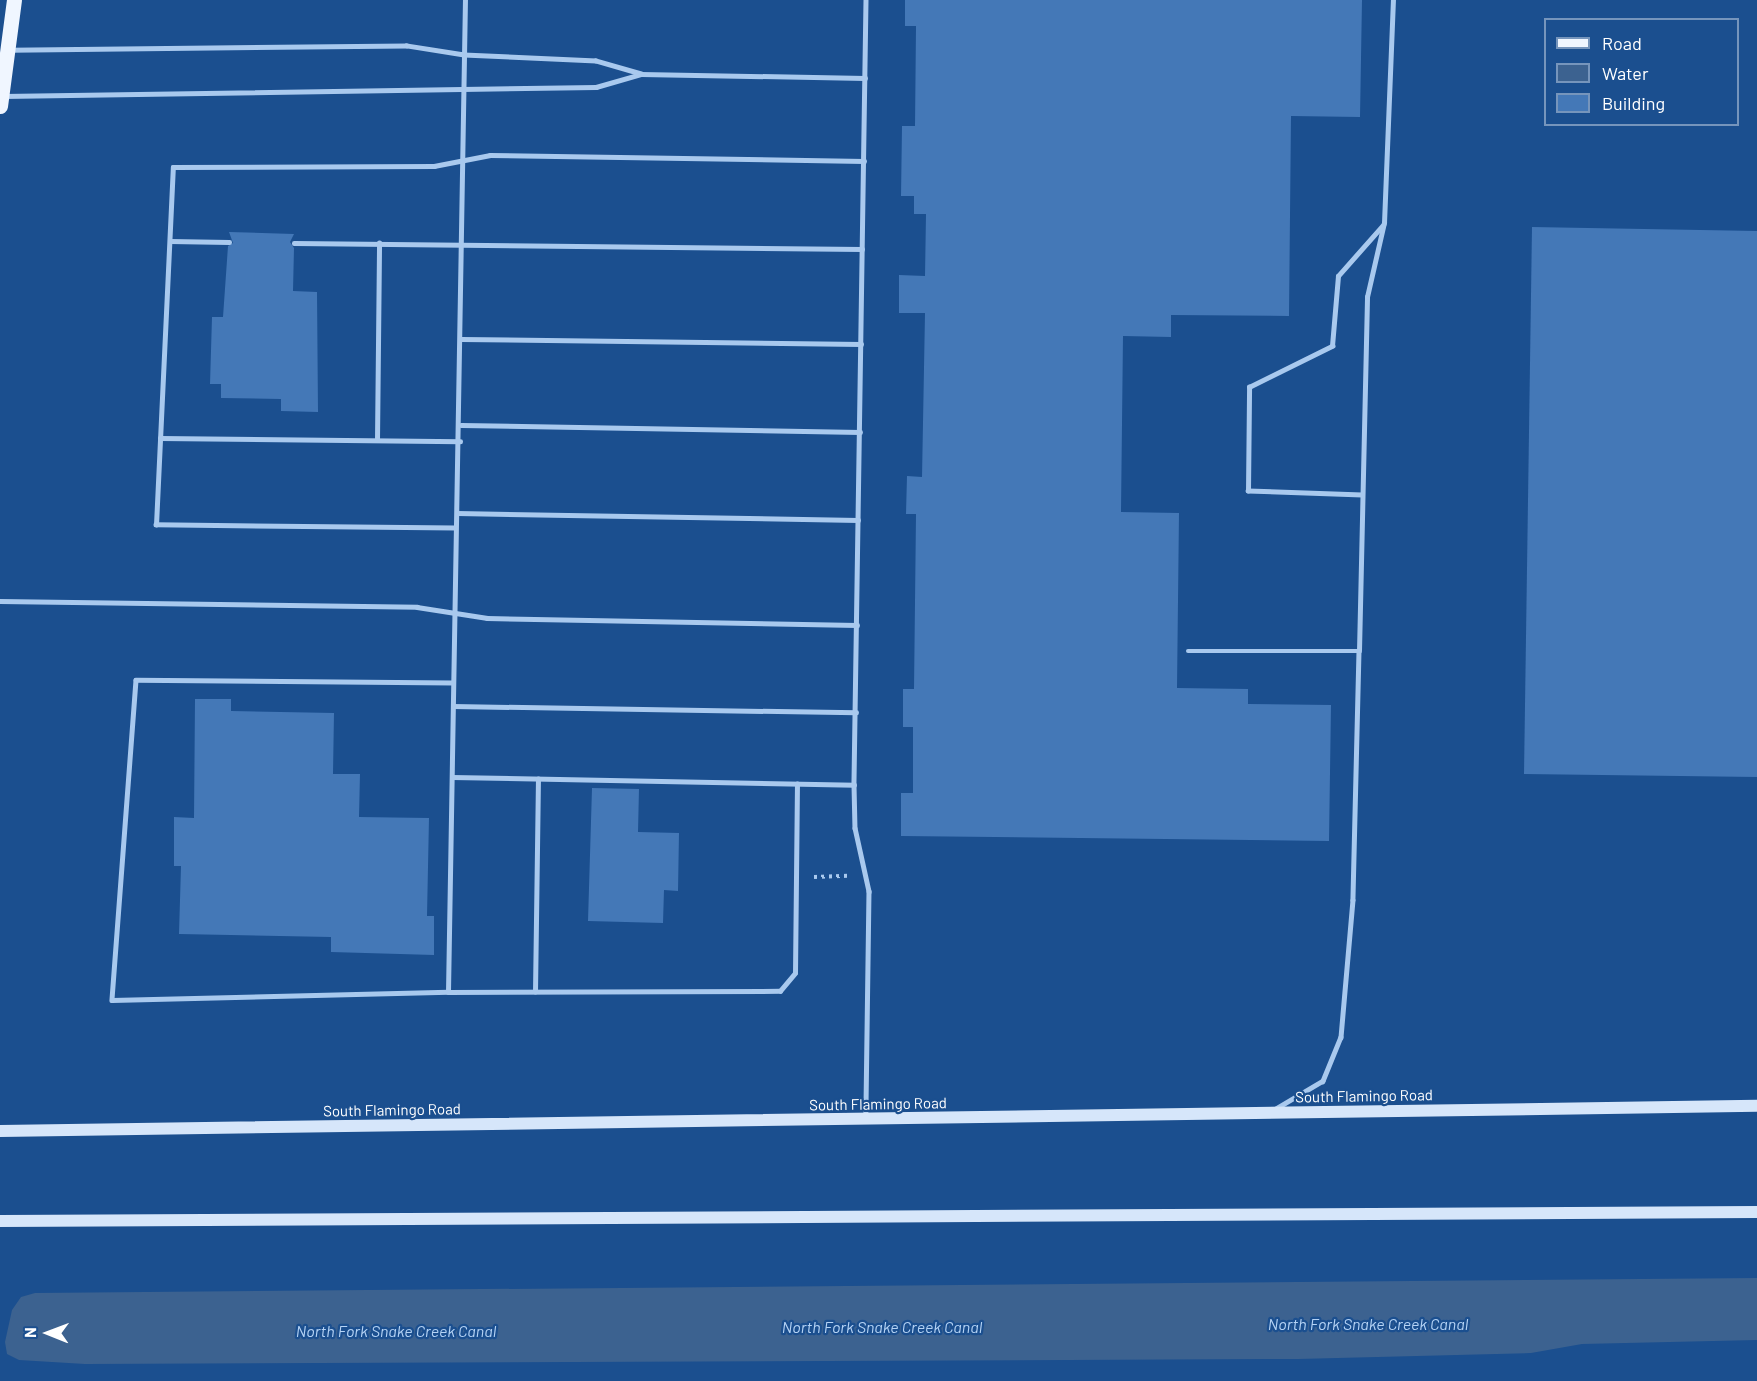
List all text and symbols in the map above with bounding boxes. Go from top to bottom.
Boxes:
legend [1544,18,1739,126]
text: Road [1602,32,1642,54]
text: Water [1602,62,1649,84]
text: Building [1602,92,1665,114]
street label: South Flamingo Road [1295,1086,1433,1106]
street label: South Flamingo Road [809,1094,947,1114]
street label: South Flamingo Road [323,1100,461,1120]
north arrow [18,1303,78,1363]
water label: North Fork Snake Creek Canal [1268,1314,1468,1334]
water label: North Fork Snake Creek Canal [782,1317,982,1337]
water label: North Fork Snake Creek Canal [296,1321,496,1341]
text: N [20,1327,39,1338]

